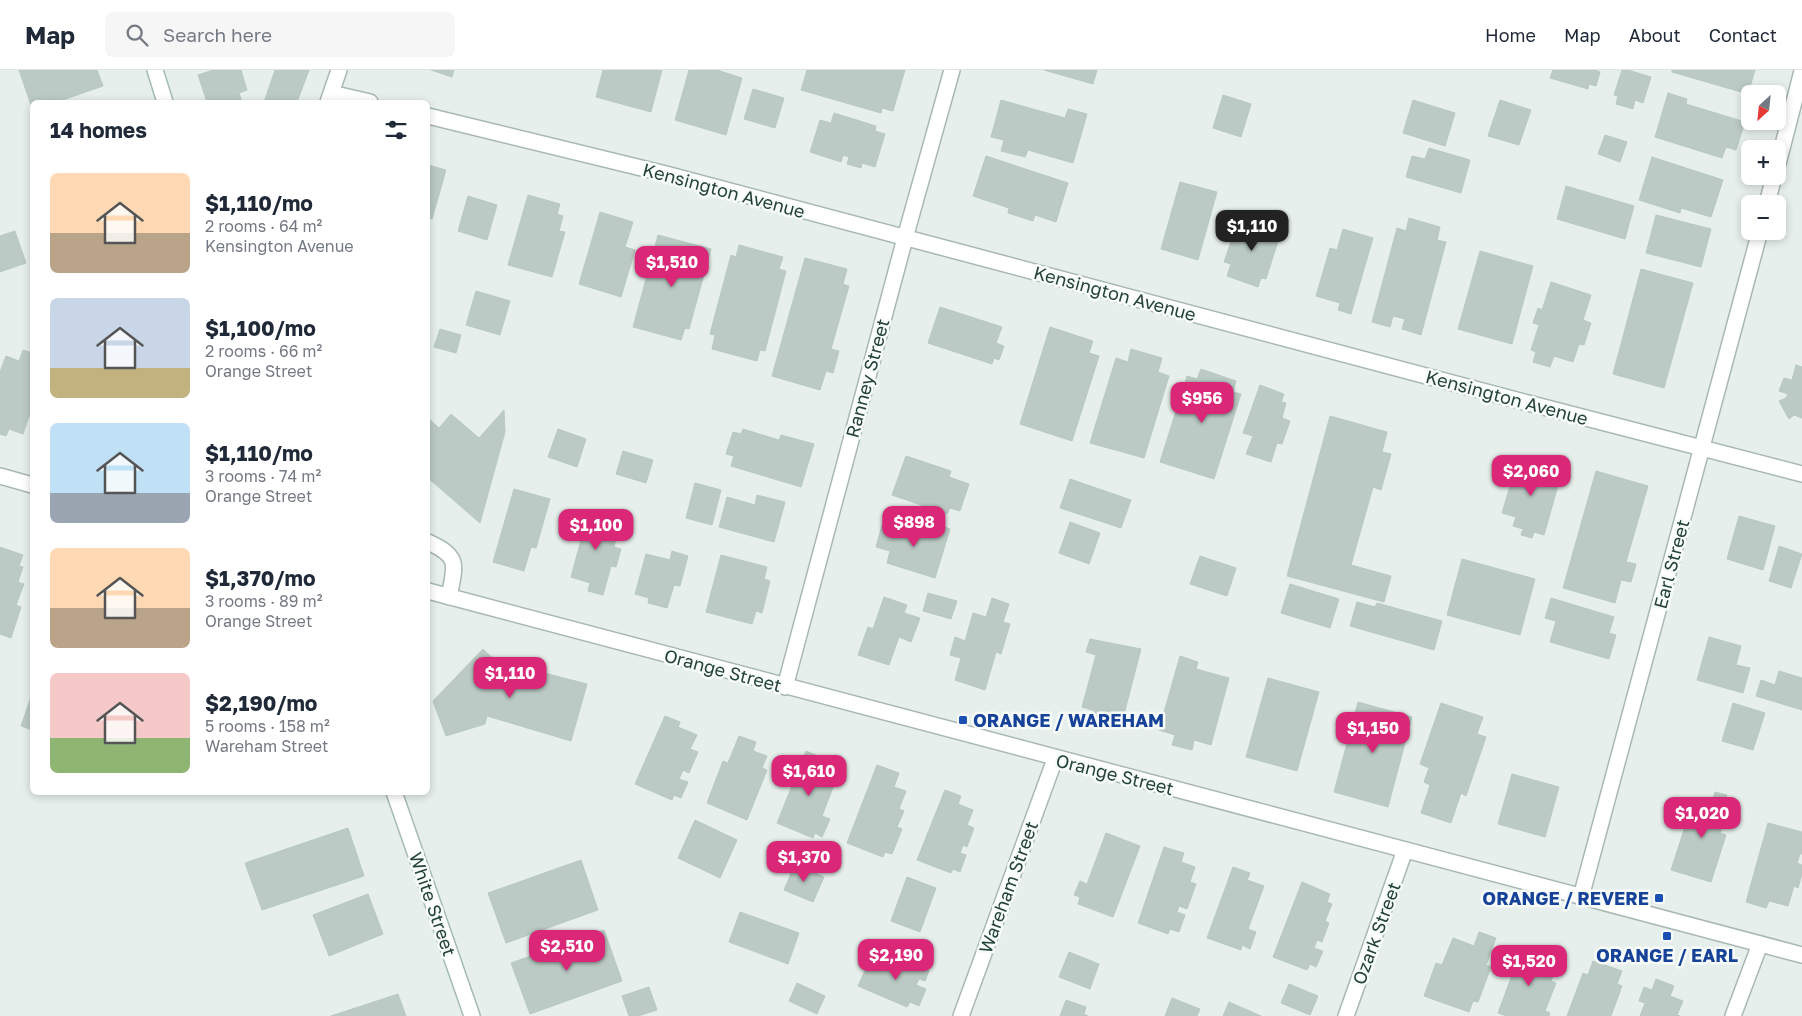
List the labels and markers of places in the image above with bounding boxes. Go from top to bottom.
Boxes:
pin: $1,110 [1211,210,1293,252]
pin: $1,510 [631,246,713,288]
pin: $956 [1172,382,1232,424]
pin: $2,060 [1490,454,1572,497]
pin: $898 [884,506,944,548]
pin: $1,100 [555,508,637,551]
pin: $1,110 [469,656,551,699]
place label: ORANGE / WAREHAM [973,709,1164,731]
pin: $1,150 [1332,712,1414,754]
marker: ORANGE / WAREHAM [957,714,969,726]
pin: $1,610 [768,754,850,797]
pin: $1,020 [1661,796,1743,839]
pin: $1,370 [763,840,845,883]
place label: ORANGE / REVERE [1482,887,1649,909]
marker: ORANGE / REVERE [1653,892,1665,904]
pin: $2,510 [526,930,608,972]
marker: ORANGE / EARL [1661,930,1673,942]
pin: $2,190 [855,938,937,981]
pin: $1,520 [1488,944,1570,987]
place label: ORANGE / EARL [1596,944,1738,966]

